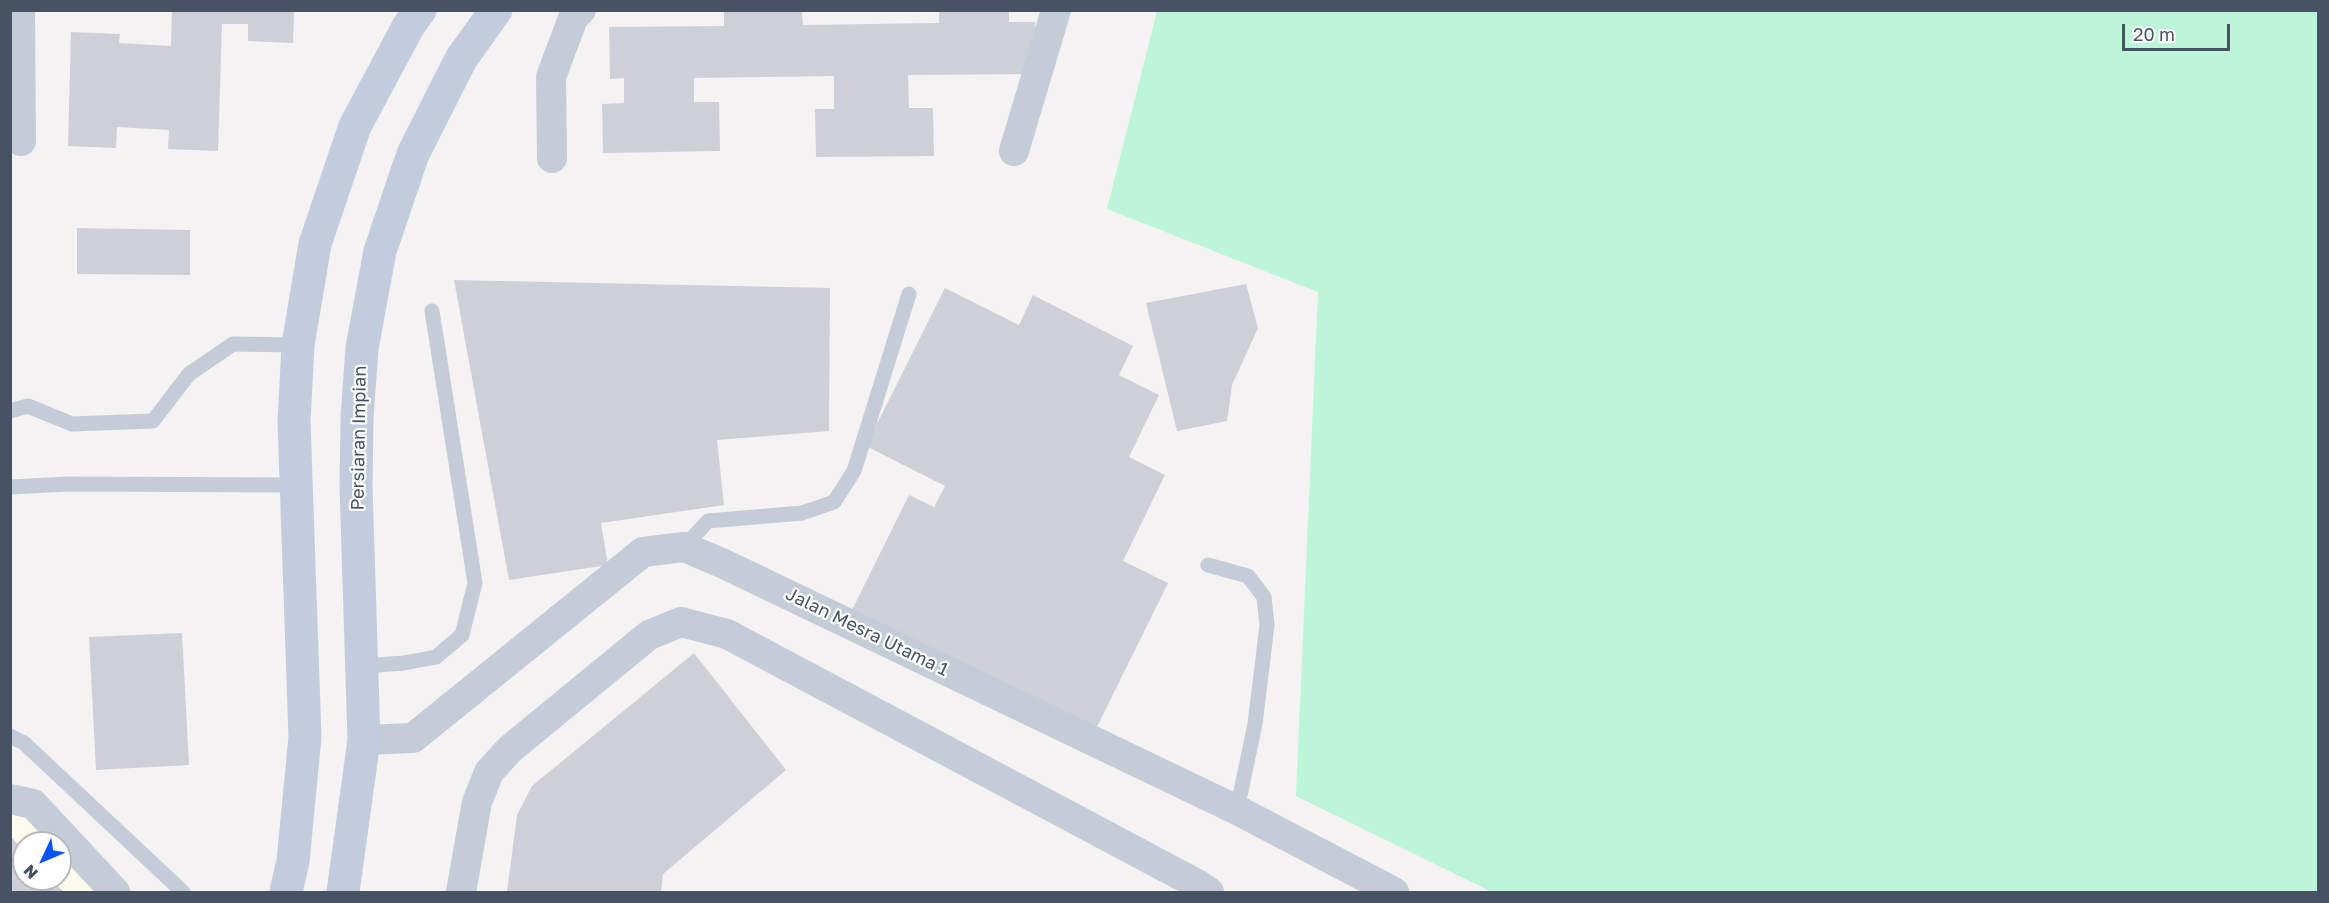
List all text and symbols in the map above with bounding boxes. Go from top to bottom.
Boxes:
scale bar [2125,12,2233,50]
text: 20 m [2133,23,2175,45]
street label: Persiaran Impian [347,365,371,511]
street label: Jalan Mesra Utama 1 [782,583,952,681]
north arrow [12,831,72,891]
text: N [19,861,42,883]

